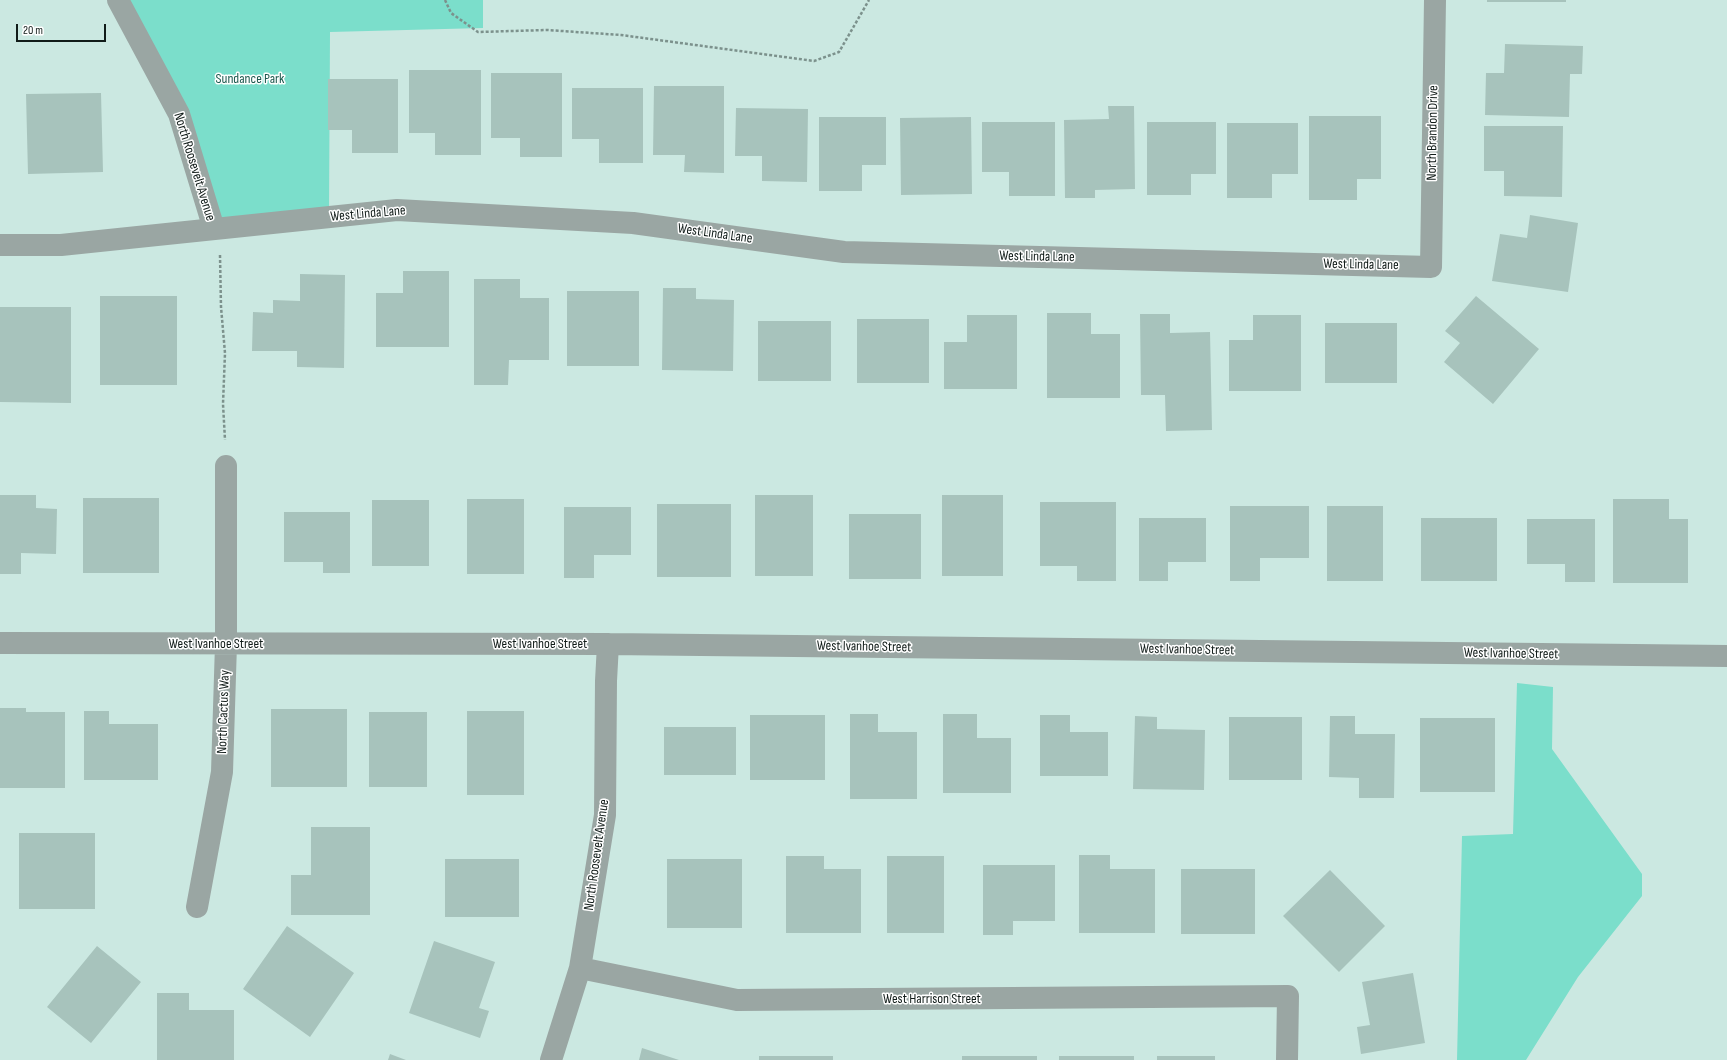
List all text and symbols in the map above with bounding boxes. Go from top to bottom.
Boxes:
scale bar [18,16,108,42]
text: 20 m [23,23,43,38]
park label: Sundance Park [216,71,284,87]
street label: North Brandon Drive [1424,85,1442,181]
street label: North Roosevelt Avenue [170,111,218,223]
street label: West Linda Lane [330,202,406,226]
street label: West Linda Lane [676,220,754,248]
street label: West Linda Lane [999,248,1075,266]
street label: West Linda Lane [1323,256,1399,274]
street label: West Ivanhoe Street [169,636,263,652]
street label: West Ivanhoe Street [493,636,587,652]
street label: West Ivanhoe Street [817,638,911,656]
street label: West Ivanhoe Street [1140,641,1234,659]
street label: West Ivanhoe Street [1464,645,1558,663]
street label: North Cactus Way [214,670,234,754]
street label: North Roosevelt Avenue [581,798,613,912]
street label: West Harrison Street [883,991,981,1007]

